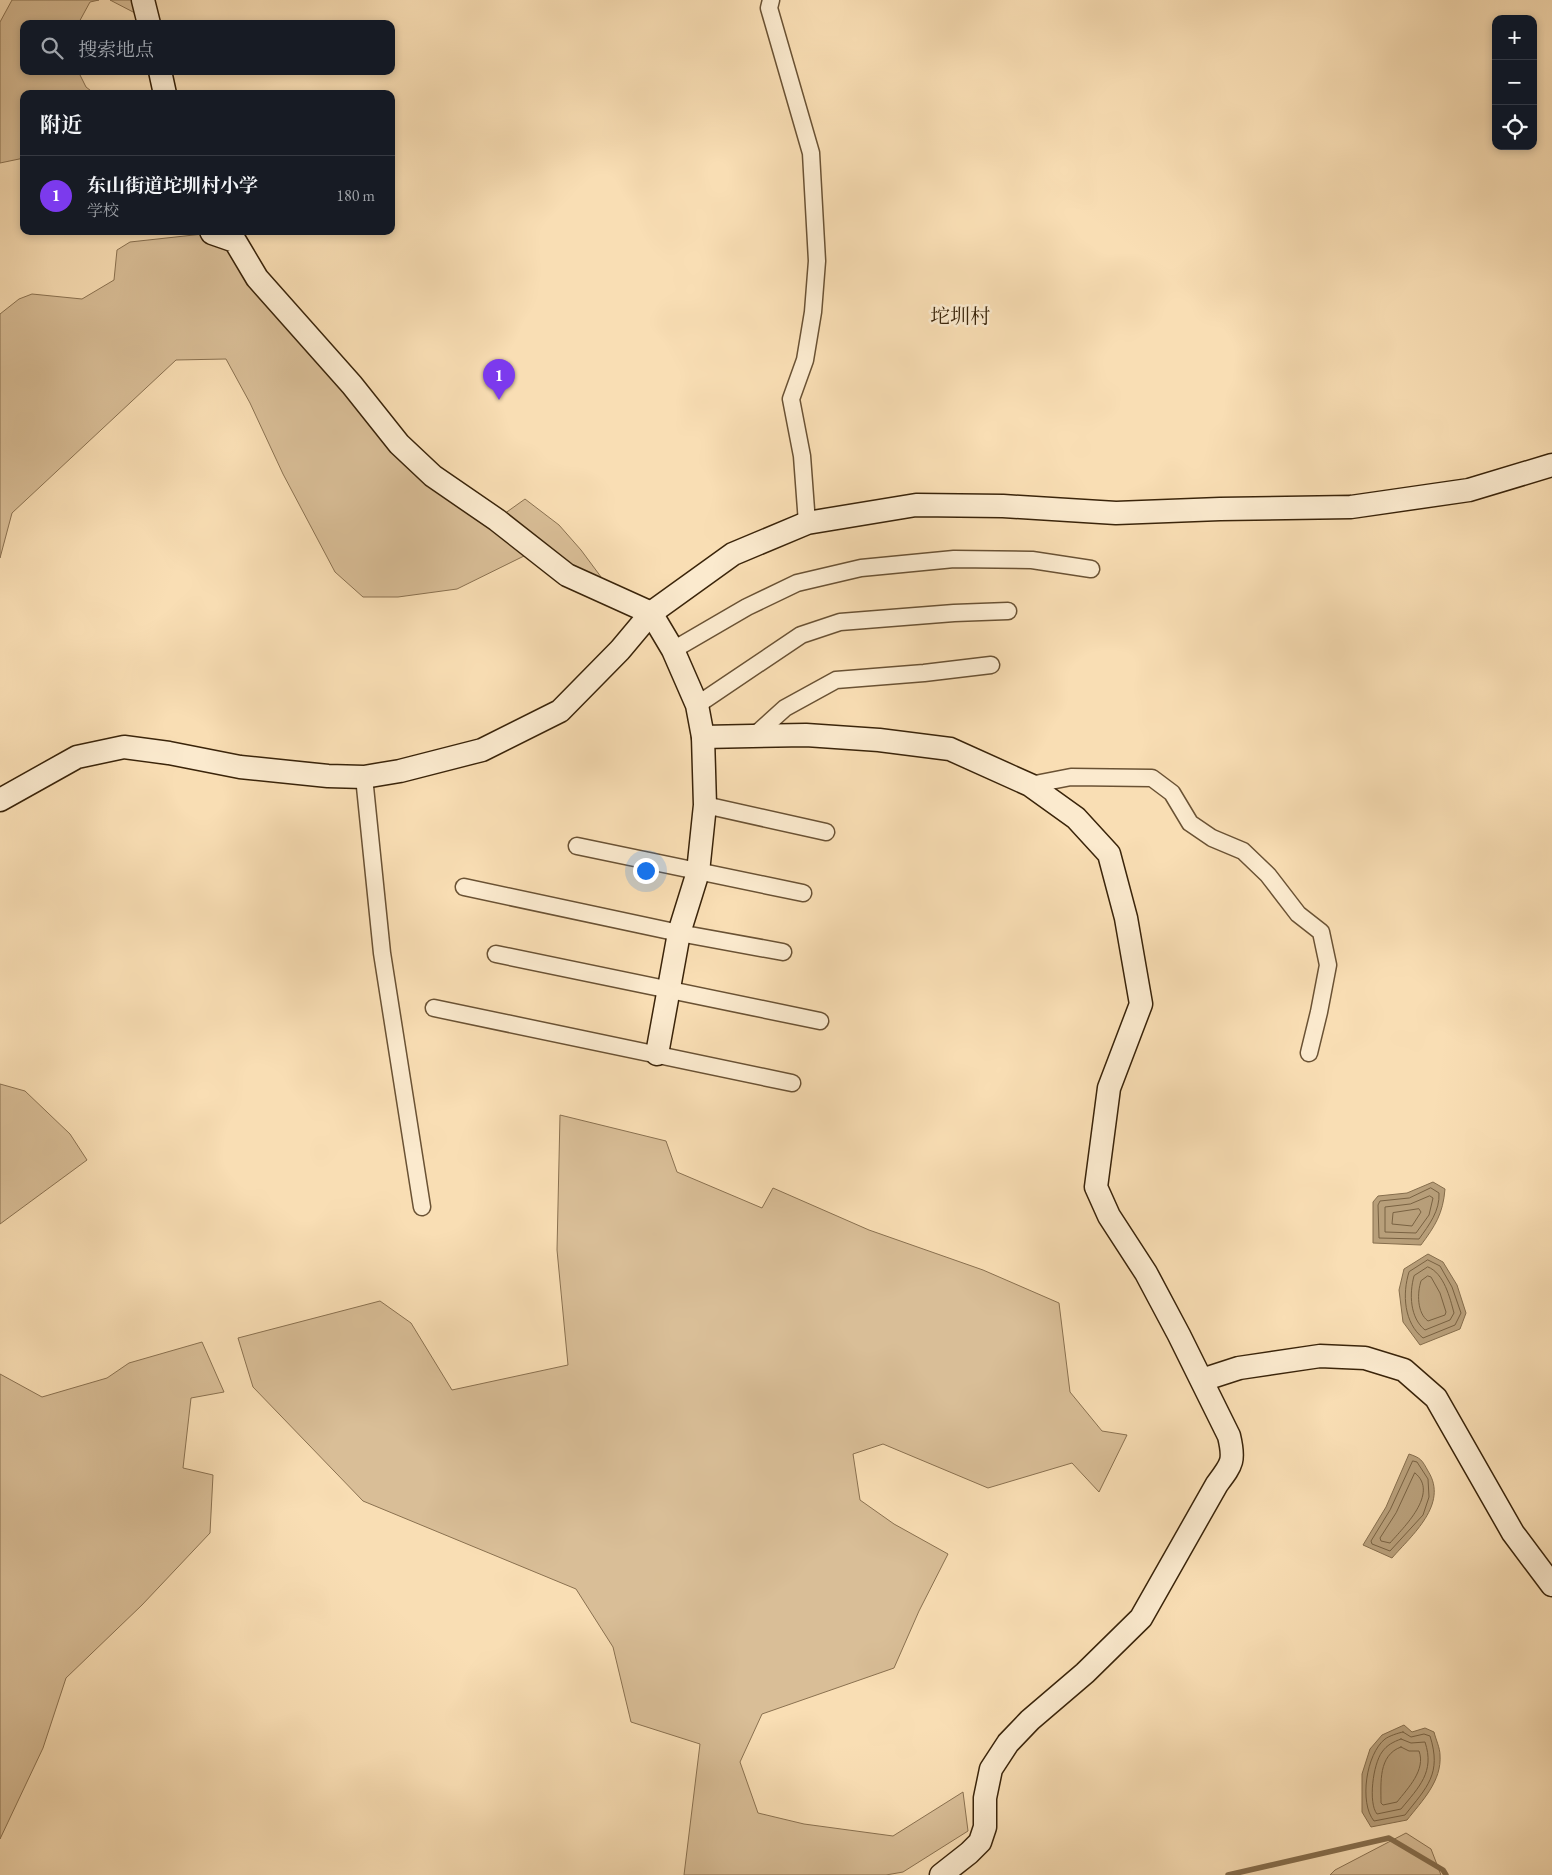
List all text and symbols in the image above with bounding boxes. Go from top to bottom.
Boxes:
map controls [1492,15,1537,150]
button: + [1492,15,1537,60]
search box [20,20,395,75]
icon: search [38,34,66,62]
text: 搜索地点 [78,37,154,62]
button: − [1492,60,1537,105]
button: locate [1492,105,1537,150]
text: 附近 [40,111,82,138]
text: 东山街道坨圳村小学 [87,173,258,198]
text: 1 [52,185,60,206]
text: 180 m [336,185,375,206]
text: 学校 [87,200,119,221]
district label: 坨圳村 [930,303,990,329]
pin: 1 [483,359,515,400]
your location [633,858,659,884]

